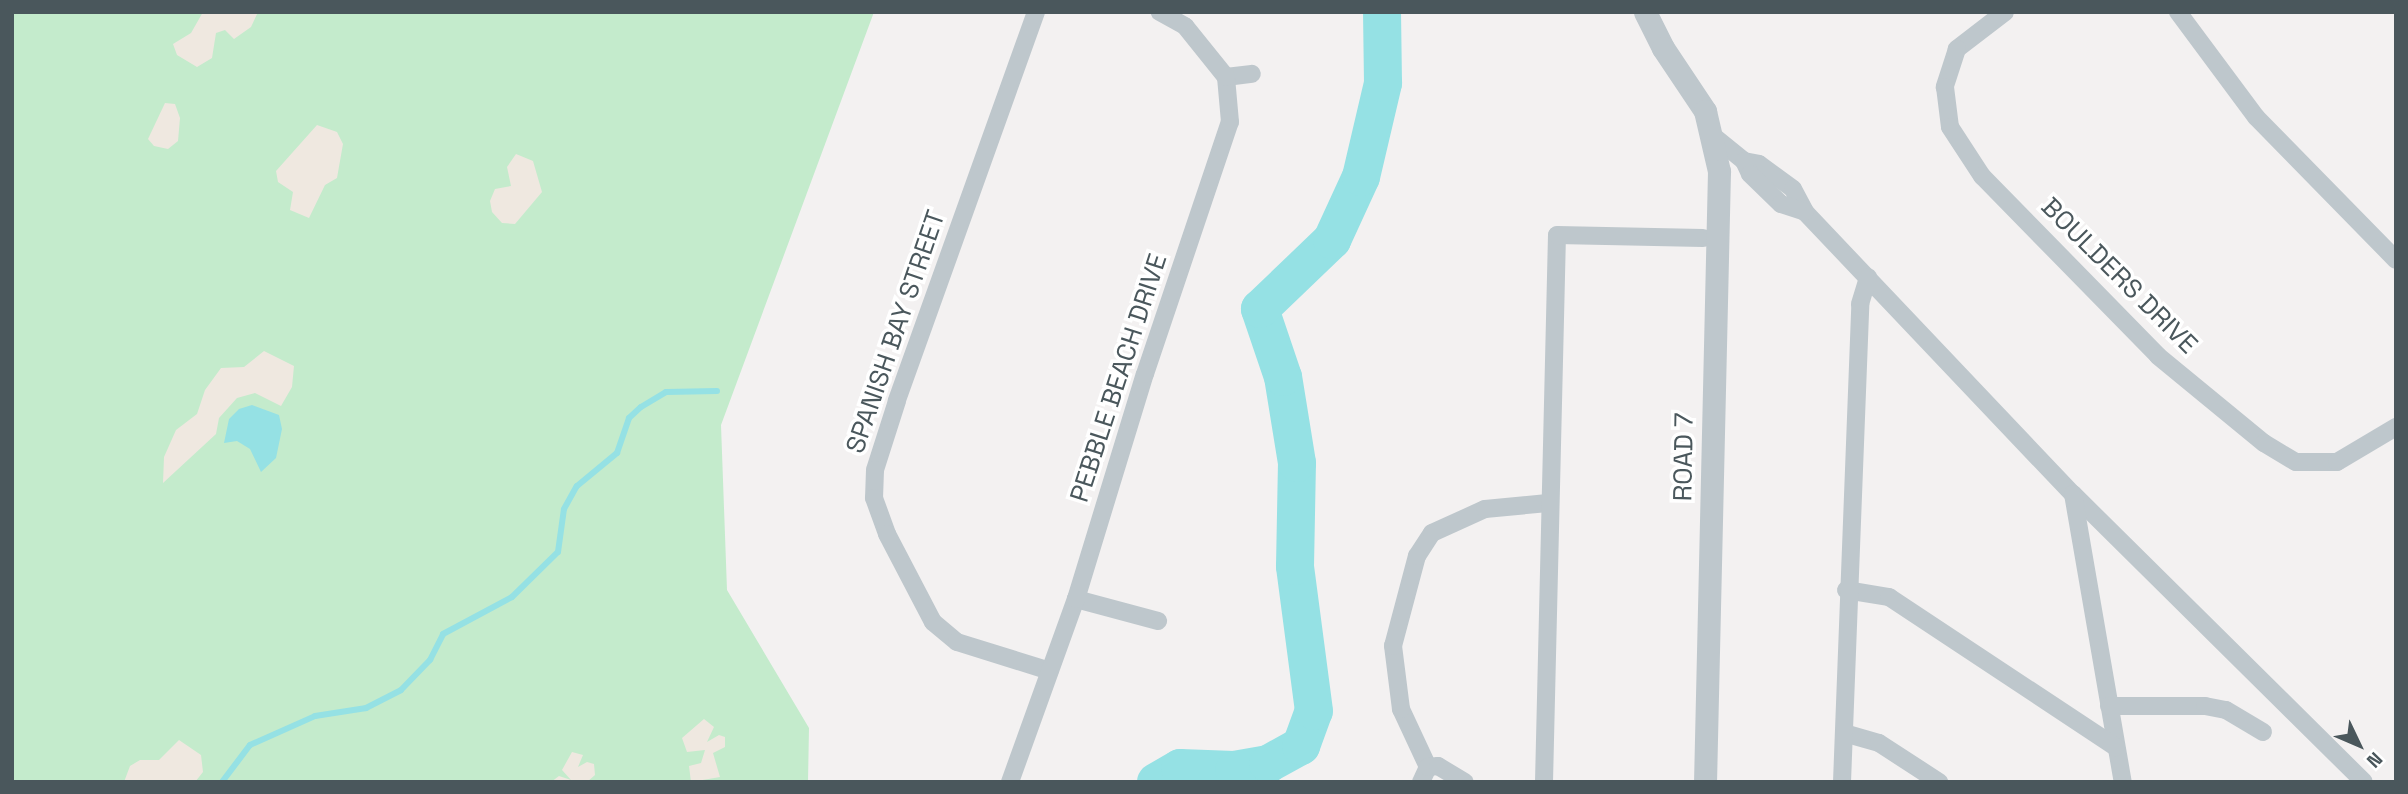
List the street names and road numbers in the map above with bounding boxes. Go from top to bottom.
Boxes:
street label: BOULDERS DRIVE [2035,192,2203,360]
street label: SPANISH BAY STREET [840,206,952,458]
street label: PEBBLE BEACH DRIVE [1064,250,1174,506]
street label: ROAD 7 [1668,412,1700,502]

